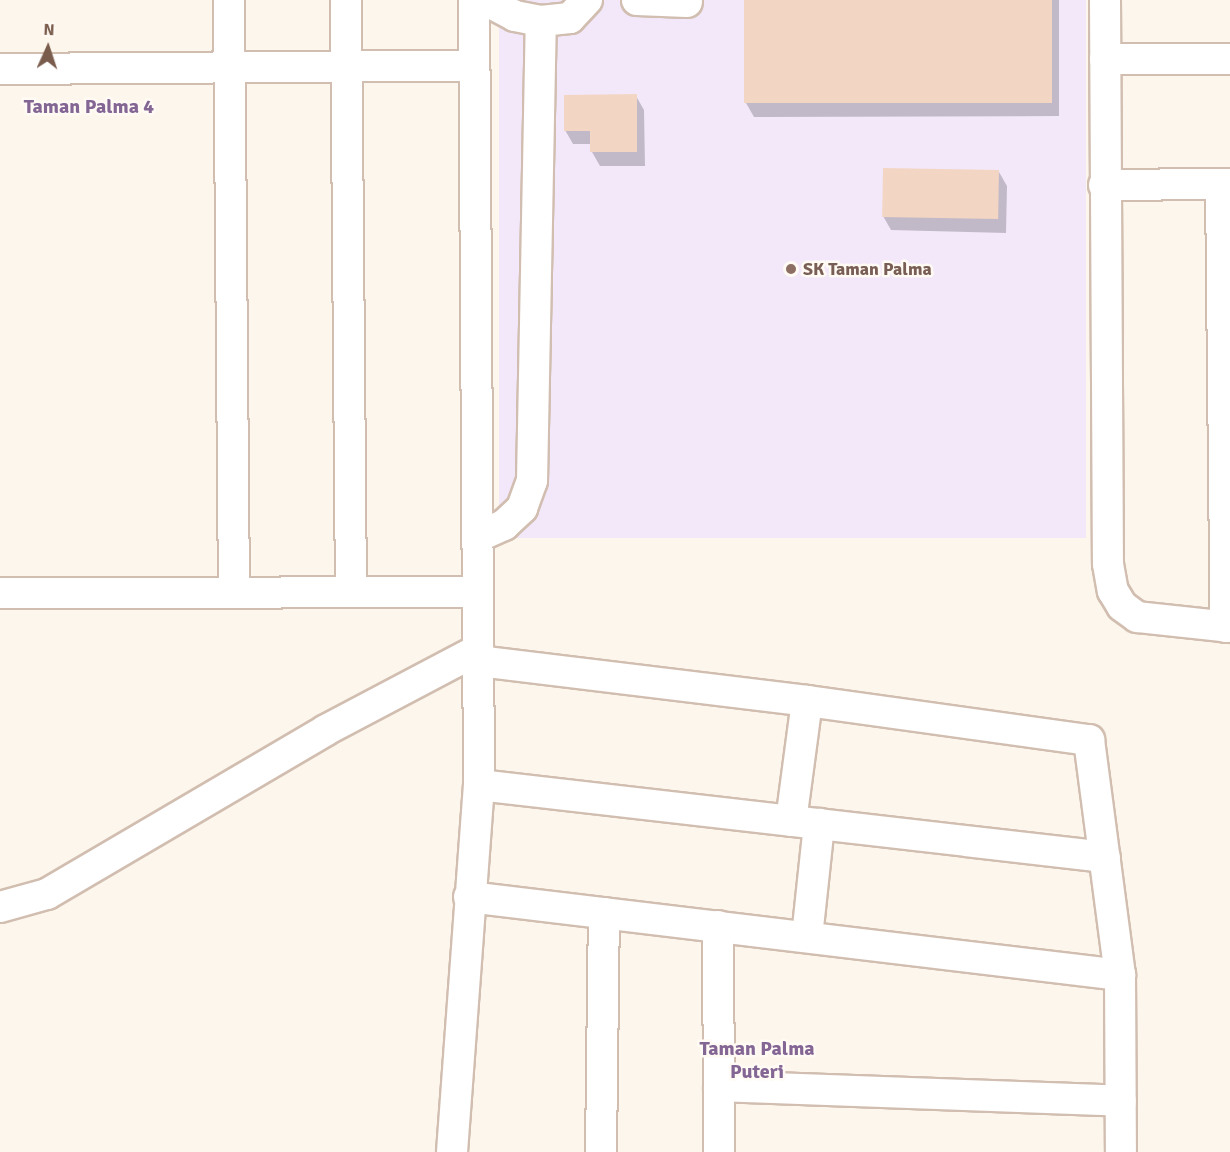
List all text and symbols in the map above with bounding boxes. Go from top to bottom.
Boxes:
north arrow [18,18,78,78]
text: N [43,20,55,40]
district label: Taman Palma 4 [24,94,154,118]
place label: SK Taman Palma [803,258,932,280]
marker: SK Taman Palma [784,262,798,276]
district label: Taman Palma Puteri [699,1036,815,1083]

